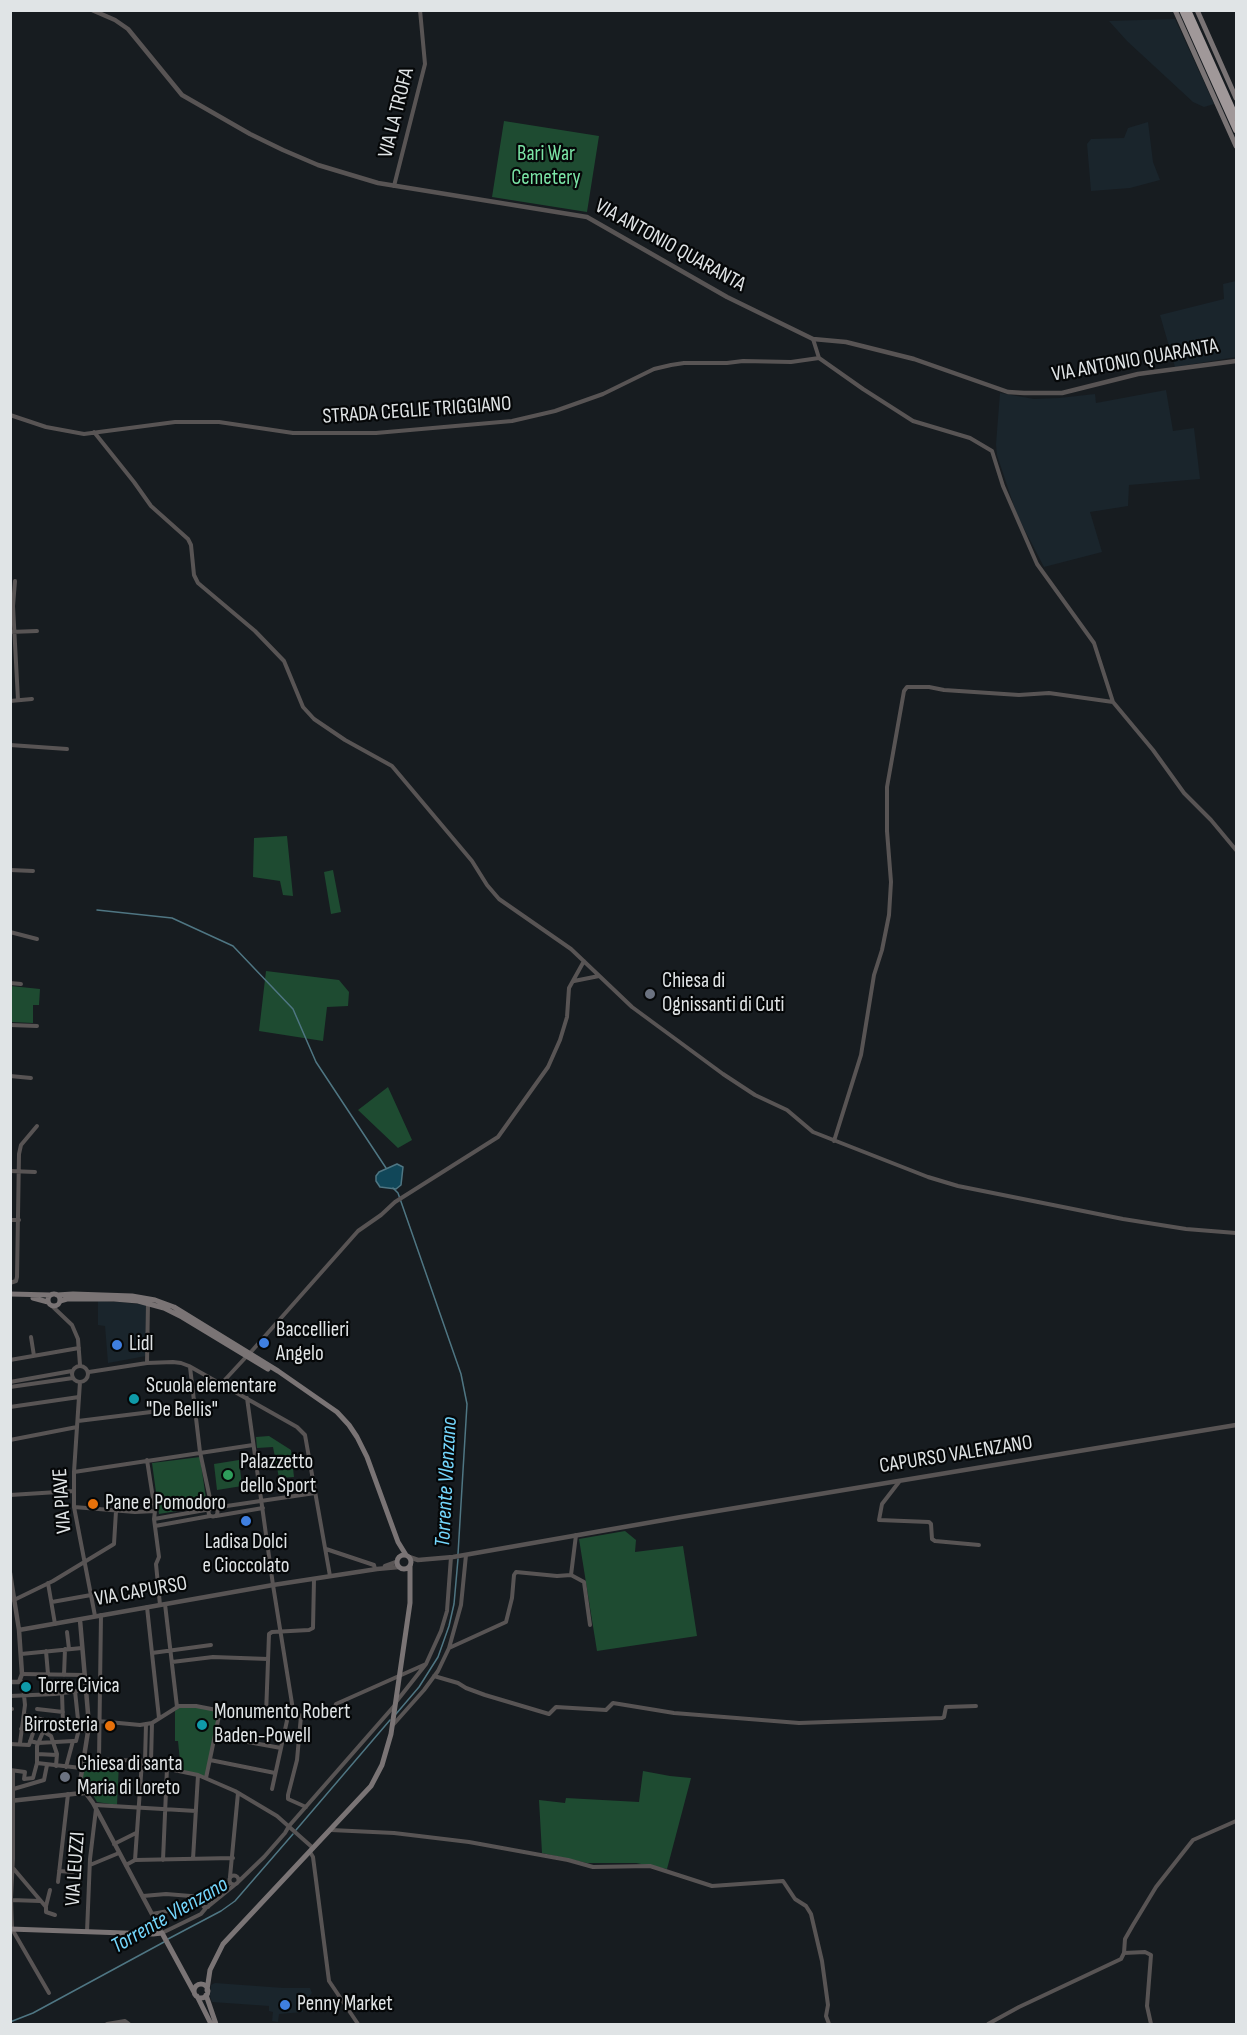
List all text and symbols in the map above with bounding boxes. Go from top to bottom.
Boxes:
street label: VIA LA TROFA [374,66,420,160]
park label: Bari War Cemetery [511,142,581,192]
street label: VIA ANTONIO QUARANTA [590,194,750,298]
street label: VIA ANTONIO QUARANTA [1050,334,1220,388]
street label: STRADA CEGLIE TRIGGIANO [322,392,512,430]
place label: Chiesa di Ognissanti di Cuti [662,969,784,1019]
marker: Chiesa di Ognissanti di Cuti [643,987,657,1001]
place label: Baccellieri Angelo [276,1318,349,1368]
place label: Lidl [129,1332,153,1358]
marker: Baccellieri Angelo [257,1336,271,1350]
marker: Lidl [110,1338,124,1352]
place label: Scuola elementare "De Bellis" [146,1374,277,1424]
marker: Scuola elementare "De Bellis" [127,1392,141,1406]
water label: Torrente Vlenzano [430,1416,464,1548]
street label: CAPURSO VALENZANO [878,1430,1034,1480]
place label: Palazzetto dello Sport [240,1450,316,1500]
street label: VIA PIAVE [48,1467,78,1535]
marker: Palazzetto dello Sport [221,1468,235,1482]
place label: Pane e Pomodoro [105,1491,226,1517]
marker: Pane e Pomodoro [86,1497,100,1511]
marker: Ladisa Dolci e Cioccolato [239,1514,253,1528]
place label: Ladisa Dolci e Cioccolato [203,1530,289,1580]
street label: VIA CAPURSO [93,1571,189,1613]
place label: Torre Civica [38,1674,120,1700]
marker: Torre Civica [19,1680,33,1694]
place label: Monumento Robert Baden-Powell [214,1700,350,1750]
place label: Birrosteria [24,1713,98,1739]
marker: Monumento Robert Baden-Powell [195,1718,209,1732]
marker: Birrosteria [103,1719,117,1733]
place label: Chiesa di santa Maria di Loreto [77,1752,182,1802]
marker: Chiesa di santa Maria di Loreto [58,1770,72,1784]
street label: VIA LEUZZI [61,1831,91,1907]
water label: Torrente Vlenzano [107,1872,233,1960]
place label: Penny Market [297,1992,393,2018]
marker: Penny Market [278,1998,292,2012]

